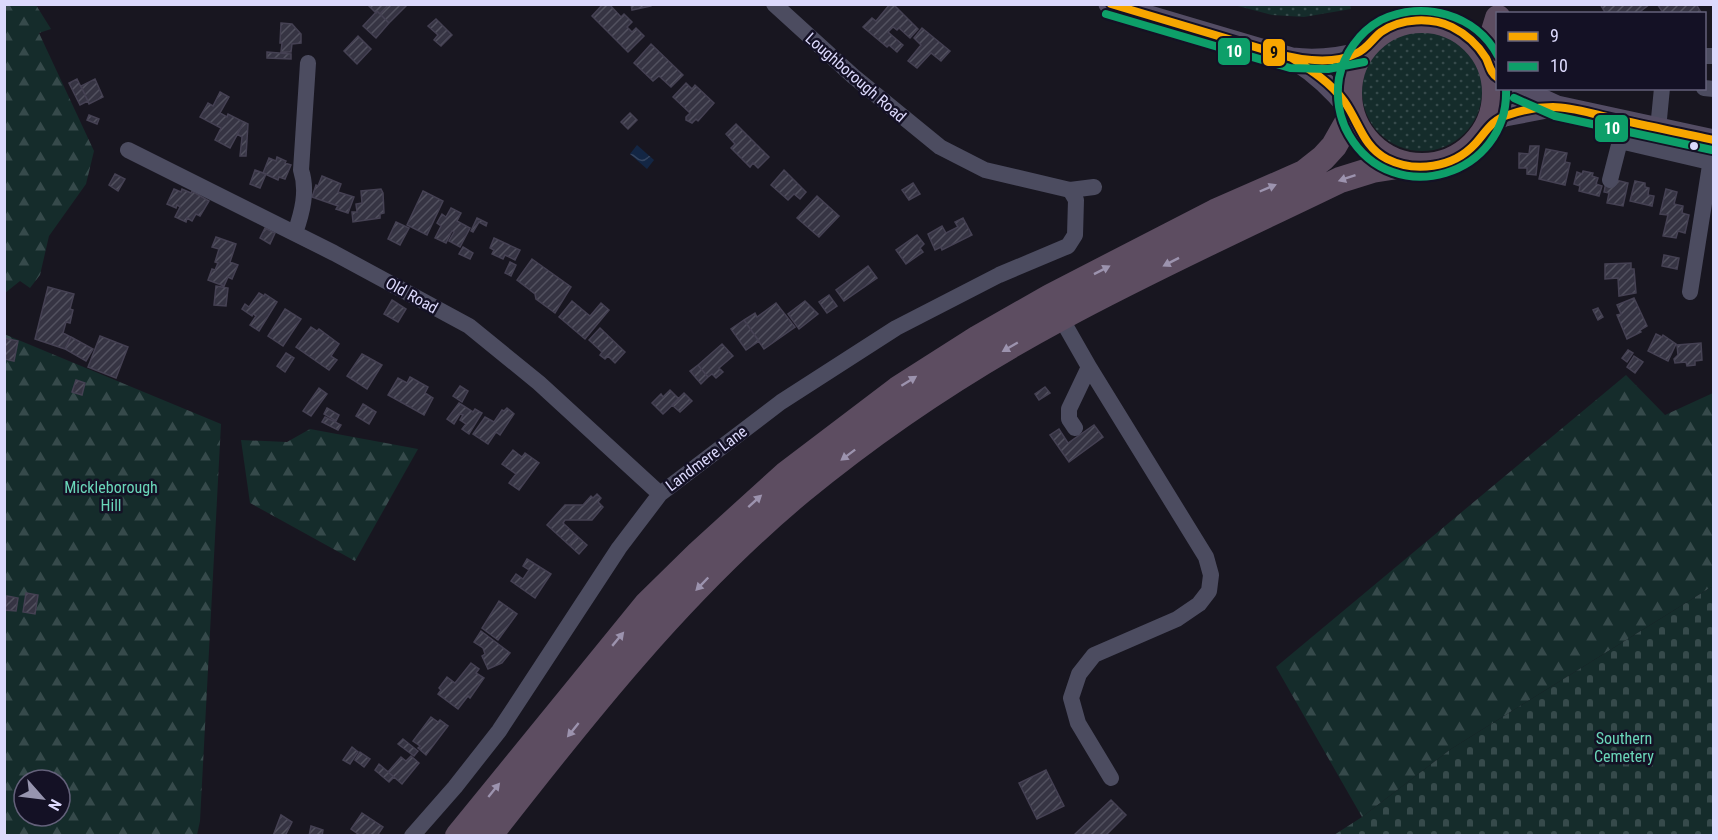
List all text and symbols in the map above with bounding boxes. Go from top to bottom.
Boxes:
legend [1496,12,1706,90]
text: 9 [1550,25,1559,46]
street label: Loughborough Road [802,29,910,126]
line badge: 10 [1217,37,1251,66]
line badge: 9 [1262,38,1286,67]
text: 10 [1226,42,1242,61]
text: 9 [1270,43,1278,62]
text: 10 [1550,55,1568,76]
line badge: 10 [1594,114,1629,143]
text: 10 [1604,119,1620,138]
unlabelled marker [1688,140,1700,152]
one-way arrow [1338,174,1356,184]
one-way arrow [1260,184,1277,193]
one-way arrow [1163,258,1180,267]
one-way arrow [1094,265,1111,275]
street label: Old Road [382,273,441,318]
one-way arrow [1002,341,1018,352]
one-way arrow [901,376,917,387]
street label: Landmere Lane [662,422,751,495]
one-way arrow [840,449,856,461]
park label: Mickleborough Hill [64,478,158,515]
one-way arrow [747,495,762,508]
one-way arrow [696,576,709,591]
one-way arrow [611,631,624,647]
one-way arrow [568,723,580,738]
park label: Southern Cemetery [1594,729,1654,766]
north arrow [12,768,72,828]
one-way arrow [487,782,500,797]
text: N [44,796,65,814]

